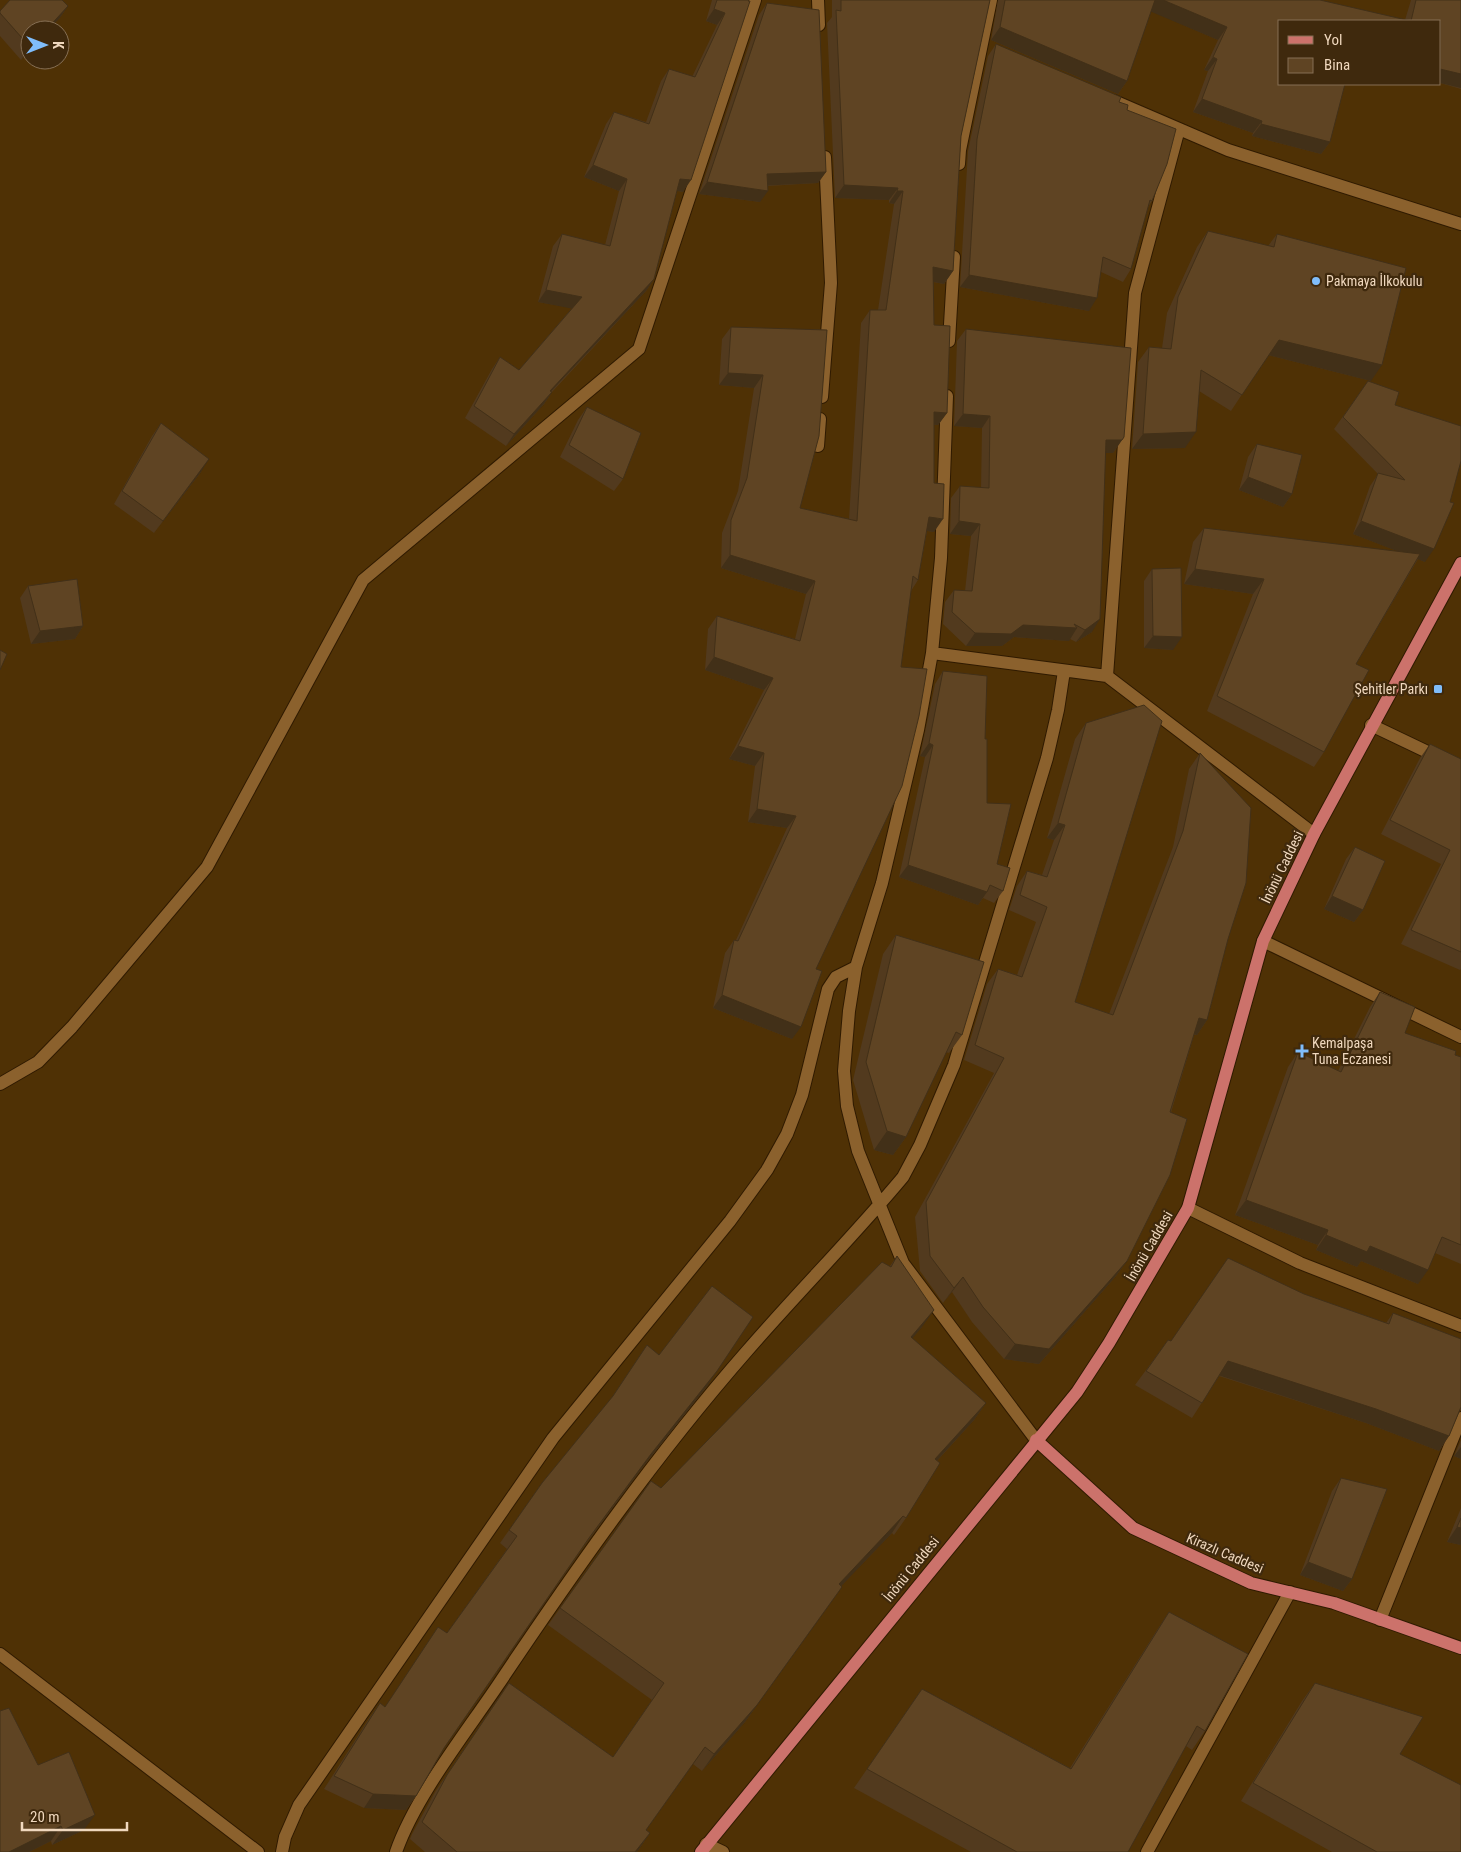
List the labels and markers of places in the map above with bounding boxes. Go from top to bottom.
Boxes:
place label: Pakmaya İlkokulu [1326,273,1423,289]
marker: Pakmaya İlkokulu [1310,275,1322,287]
place label: Şehitler Parkı [1355,681,1428,697]
marker: Şehitler Parkı [1432,683,1444,695]
place label: Kemalpaşa Tuna Eczanesi [1312,1035,1391,1067]
marker: Kemalpaşa Tuna Eczanesi [1296,1045,1308,1057]

